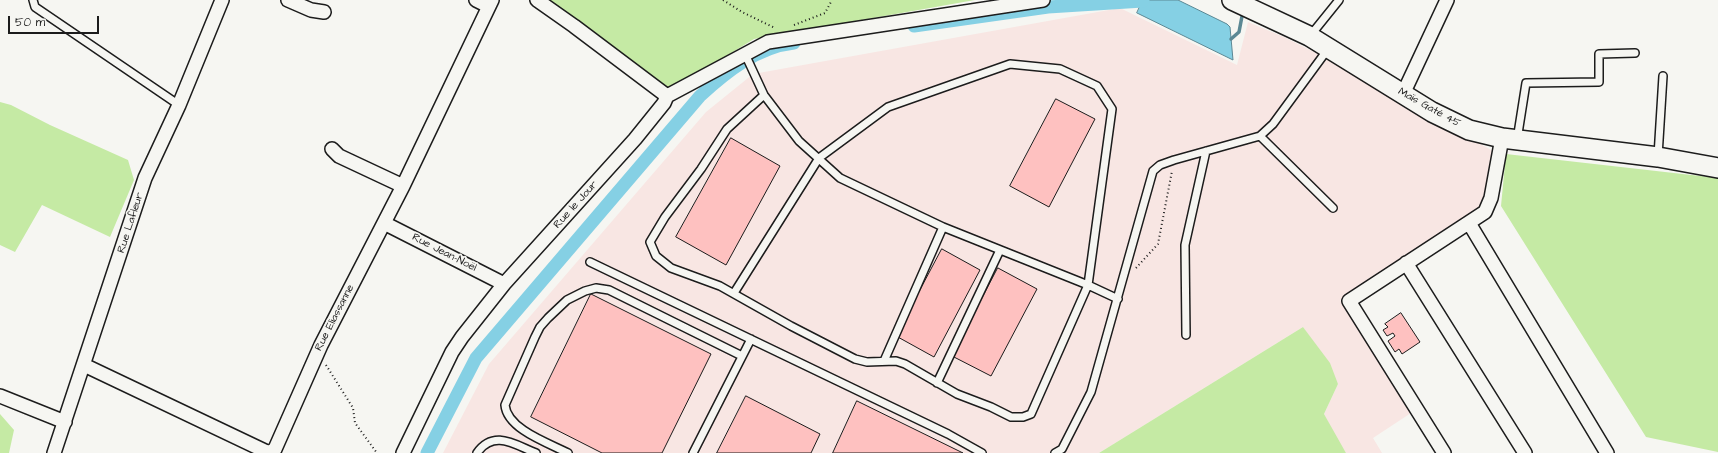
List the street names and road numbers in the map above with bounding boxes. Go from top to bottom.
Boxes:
street label: Maïs Gaté 45 [1395,85,1463,131]
street label: Rue le Jour [551,178,601,232]
street label: Rue Lafleur [115,191,147,255]
street label: Rue Jean-Noël [409,231,479,275]
street label: Rue Eliassanne [313,283,357,353]

